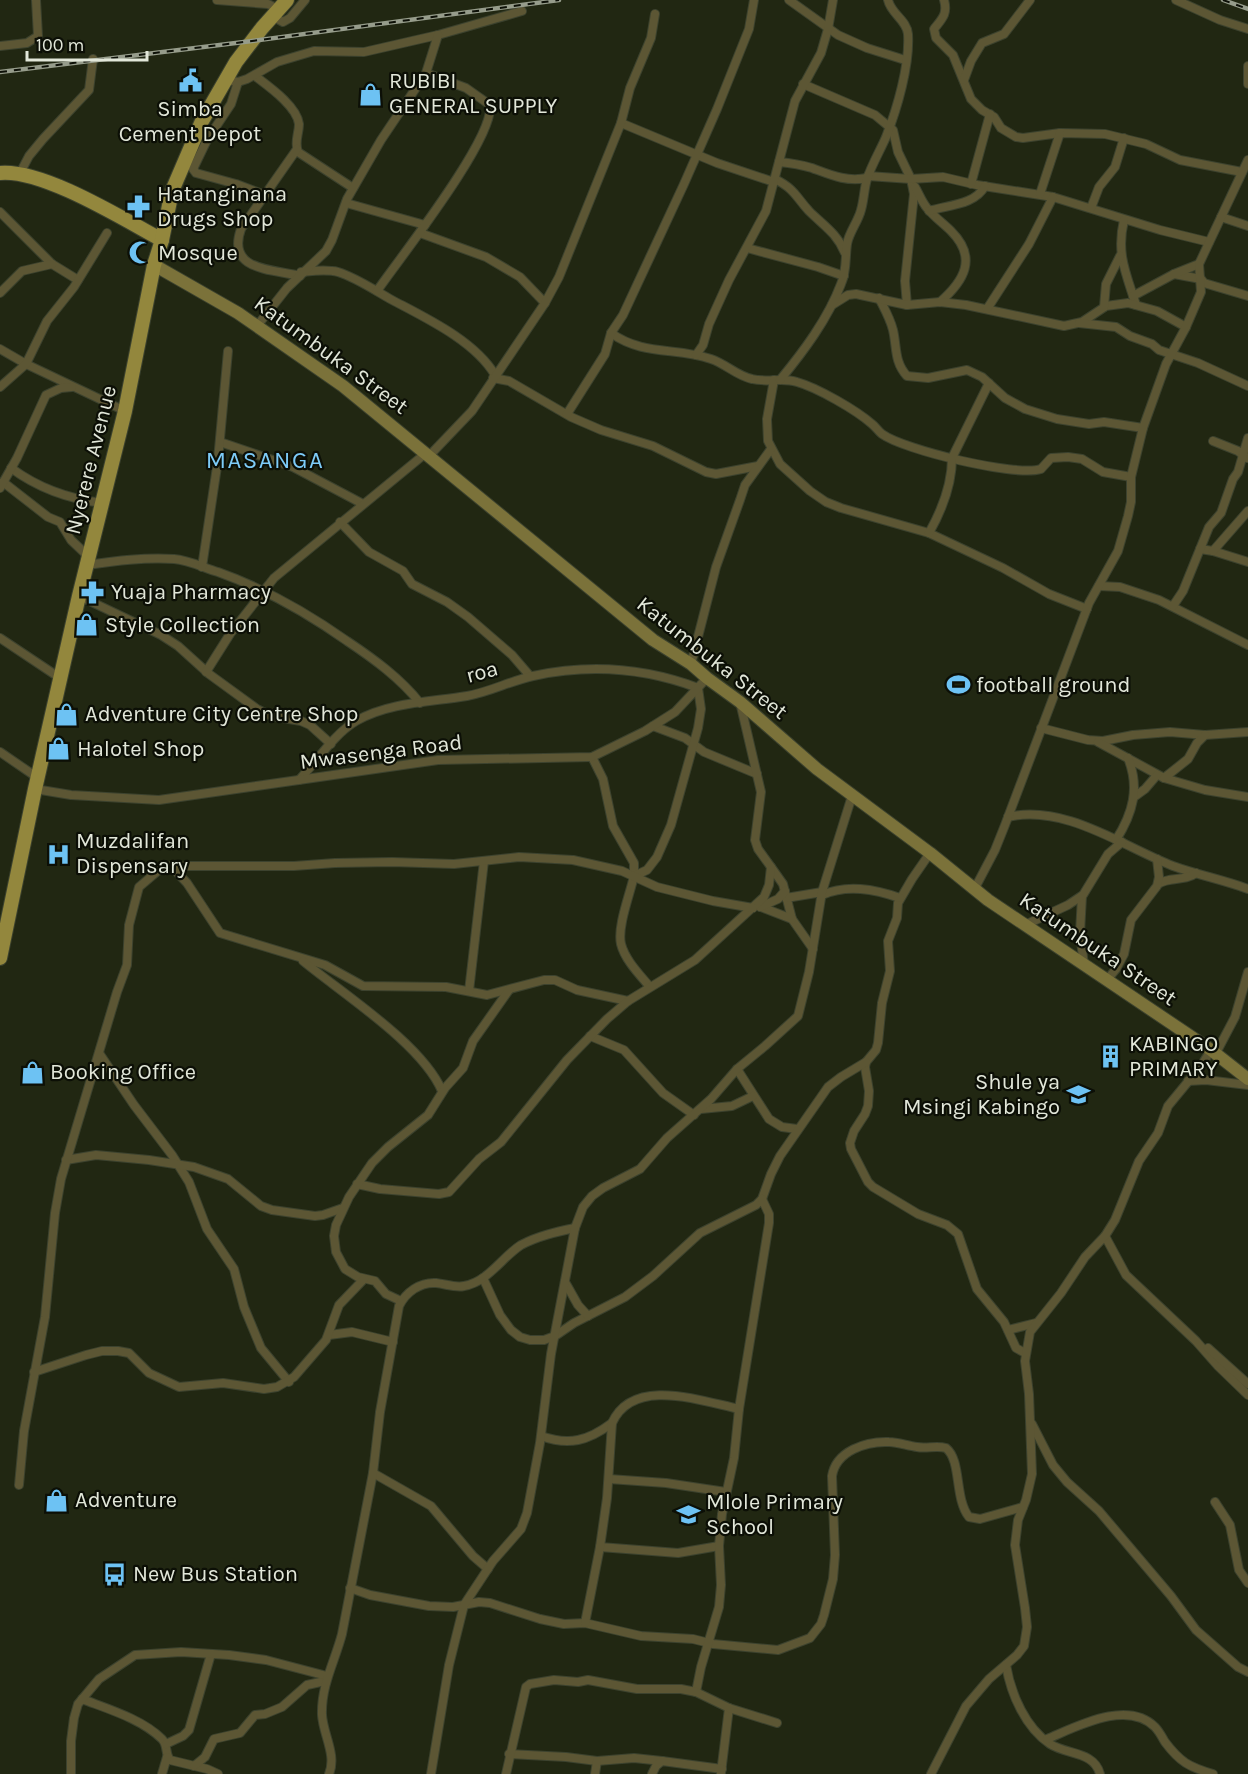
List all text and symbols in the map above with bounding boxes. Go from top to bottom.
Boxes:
scale bar [27,24,147,62]
text: 100 m [36,34,84,56]
public building icon: Simba Cement Depot [177,67,203,93]
place label: RUBIBI GENERAL SUPPLY [389,68,557,119]
shop icon: RUBIBI GENERAL SUPPLY [358,81,384,107]
place label: Simba Cement Depot [119,96,261,147]
place label: Hatanginana Drugs Shop [157,181,287,232]
pharmacy icon: Hatanginana Drugs Shop [126,194,152,220]
mosque icon: Mosque [127,240,153,266]
place label: Mosque [158,240,238,266]
street label: Katumbuka Street [249,290,413,420]
street label: Nyerere Avenue [60,383,122,537]
district label: MASANGA [206,446,324,474]
pharmacy icon: Yuaja Pharmacy [80,579,106,605]
place label: Yuaja Pharmacy [111,579,271,605]
street label: Katumbuka Street [631,591,793,725]
shop icon: Style Collection [74,612,100,638]
place label: Style Collection [105,612,260,638]
street label: roa [463,655,501,689]
sports icon: football ground [945,672,971,698]
place label: football ground [976,672,1131,698]
shop icon: Adventure City Centre Shop [54,701,80,727]
place label: Adventure City Centre Shop [85,701,358,727]
street label: Mwasenga Road [298,729,464,775]
shop icon: Halotel Shop [46,736,72,762]
place label: Halotel Shop [77,736,204,762]
place label: Muzdalifan Dispensary [76,828,189,879]
hospital icon: Muzdalifan Dispensary [45,841,71,867]
street label: Katumbuka Street [1014,887,1182,1011]
place label: KABINGO PRIMARY [1129,1031,1218,1082]
building icon: KABINGO PRIMARY [1098,1044,1124,1070]
shop icon: Booking Office [19,1059,45,1085]
place label: Booking Office [50,1059,196,1085]
place label: Shule ya Msingi Kabingo [903,1069,1060,1120]
school or university icon: Shule ya Msingi Kabingo [1065,1082,1091,1108]
shop icon: Adventure [44,1487,70,1513]
place label: Adventure [75,1487,177,1513]
place label: Mlole Primary School [706,1489,843,1540]
school or university icon: Mlole Primary School [675,1502,701,1528]
bus stop icon: New Bus Station [102,1561,128,1587]
place label: New Bus Station [133,1561,298,1587]

